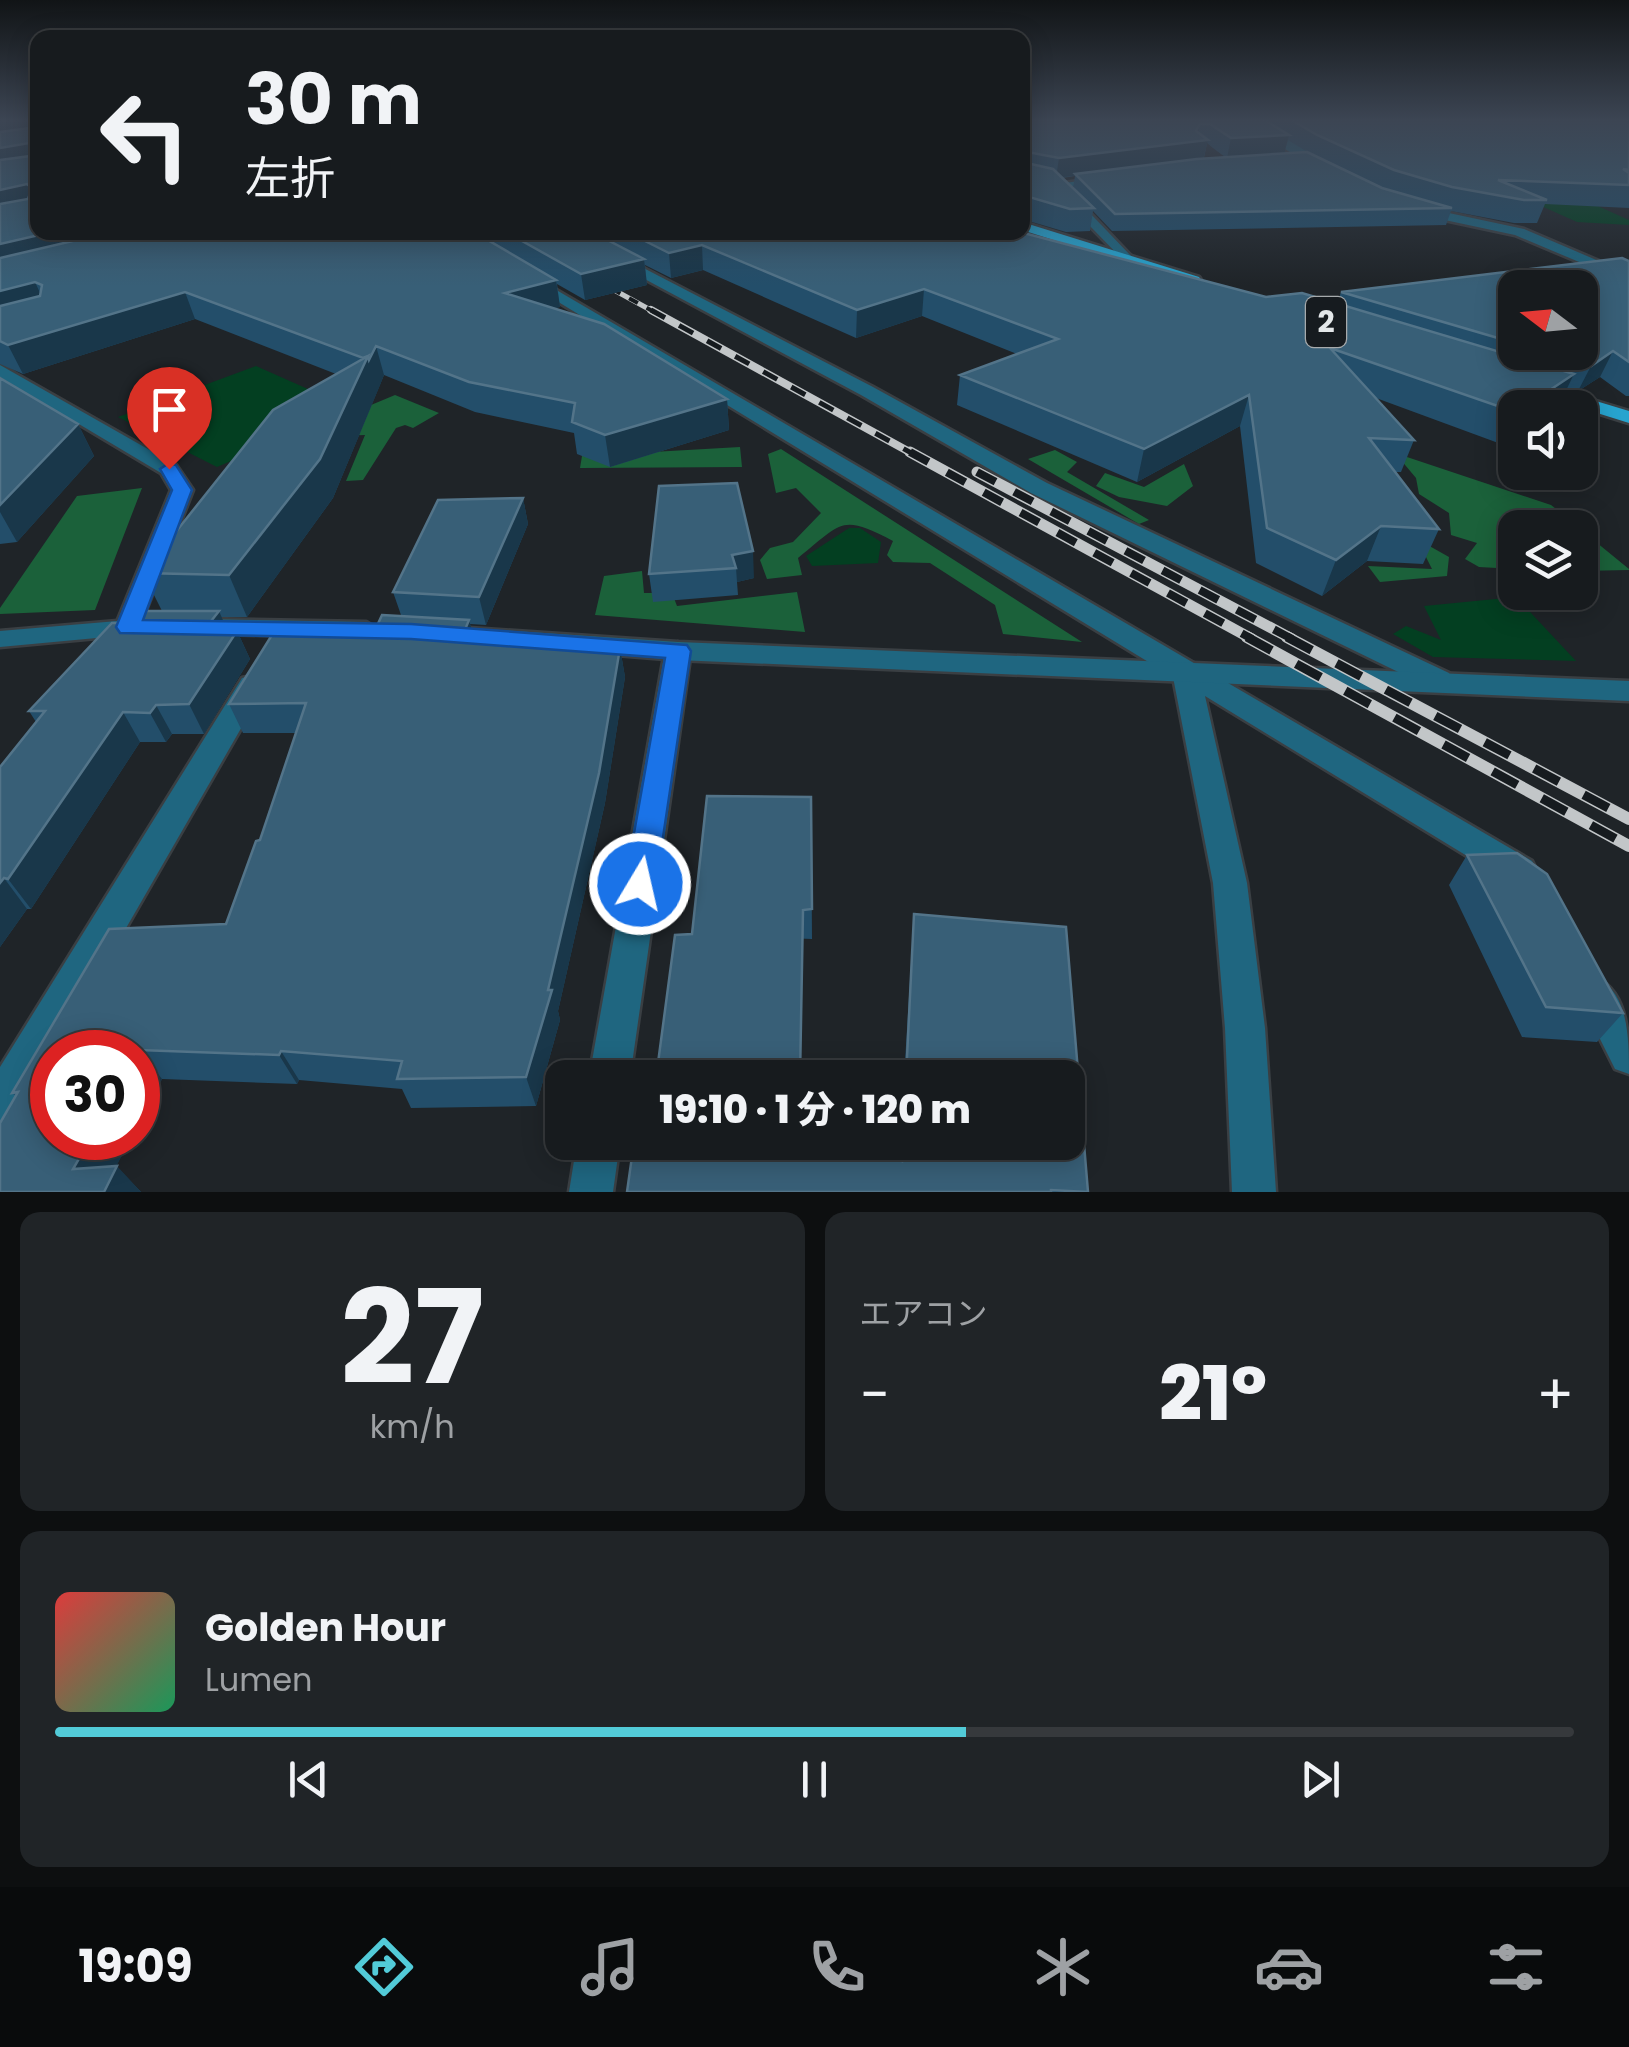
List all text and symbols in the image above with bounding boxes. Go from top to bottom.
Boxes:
text: 30 m [245,50,422,149]
icon: left [80,70,210,200]
text: 左折 [245,147,335,210]
north arrow [1498,270,1598,370]
map controls [1498,270,1598,610]
road number: 2 [1306,297,1346,347]
pin [127,367,212,470]
icon: arrive [142,382,197,437]
button: sound [1498,390,1598,490]
button: layers [1498,510,1598,610]
position arrow [588,832,692,936]
speed limit sign: 30 [30,1030,160,1160]
text: 19:10 · 1 分 · 120 m [659,1083,971,1136]
text: 27 [340,1246,484,1429]
text: エアコン [860,1291,988,1336]
text: 21° [1159,1341,1267,1446]
text: − [860,1356,890,1433]
text: + [1536,1356,1574,1433]
text: km/h [370,1404,455,1449]
text: Golden Hour [205,1601,446,1654]
text: Lumen [205,1657,313,1702]
icon: previous [281,1752,336,1807]
icon: pause [787,1752,842,1807]
icon: next [1293,1752,1348,1807]
icon: directions [349,1932,419,2002]
icon: music [575,1932,645,2002]
icon: phone [802,1932,872,2002]
icon: climate [1028,1932,1098,2002]
icon: car [1254,1932,1324,2002]
icon: filters [1481,1932,1551,2002]
text: 19:09 [78,1935,193,1998]

